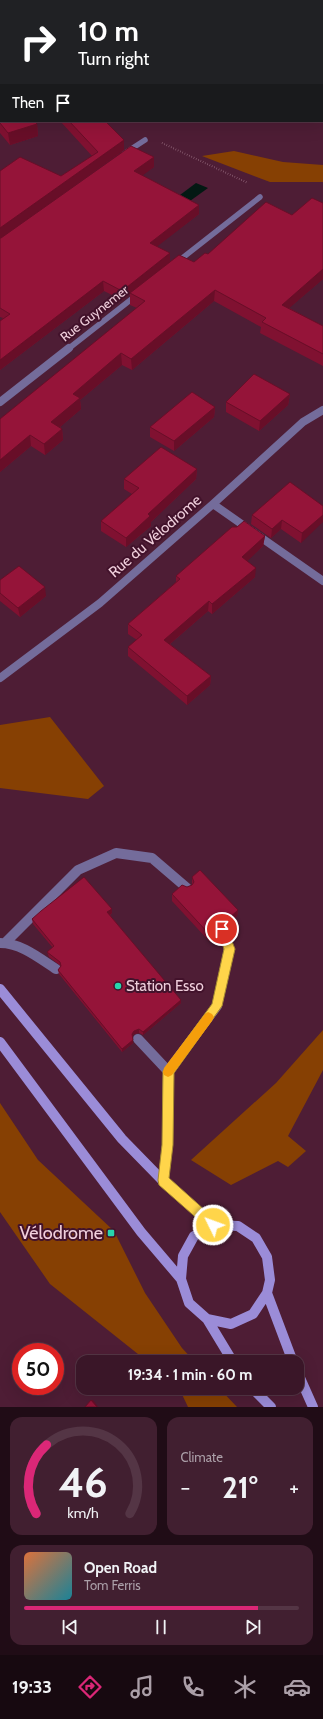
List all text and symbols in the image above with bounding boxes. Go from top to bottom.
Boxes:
text: 10 m [78,14,139,48]
icon: right [12,16,64,68]
text: Turn right [78,48,149,70]
icon: arrive [52,92,74,114]
text: Then [12,94,44,112]
street label: Rue Guynemer [57,281,132,345]
street label: Rue du Vélodrome [105,491,205,581]
pin [205,912,239,946]
icon: arrive [211,918,233,940]
place label: Station Esso [126,977,204,995]
marker: Station Esso [113,981,123,991]
position arrow [192,1204,234,1246]
place label: Vélodrome [19,1222,103,1244]
marker: Vélodrome [106,1228,116,1238]
speed limit sign: 50 [12,1343,64,1395]
text: 19:34 · 1 min · 60 m [128,1366,252,1384]
text: Climate [181,1449,223,1465]
text: 46 [59,1457,108,1507]
text: 21° [222,1469,258,1506]
text: − [181,1474,190,1501]
text: + [289,1474,299,1501]
text: km/h [68,1504,99,1522]
text: Open Road [84,1559,157,1577]
text: Tom Ferris [84,1577,141,1593]
icon: previous [59,1616,81,1638]
icon: pause [150,1616,172,1638]
icon: next [242,1616,264,1638]
icon: directions [76,1673,104,1701]
icon: music [128,1673,156,1701]
icon: phone [179,1673,207,1701]
icon: climate [231,1673,259,1701]
icon: car [283,1673,311,1701]
text: 19:33 [12,1676,52,1698]

